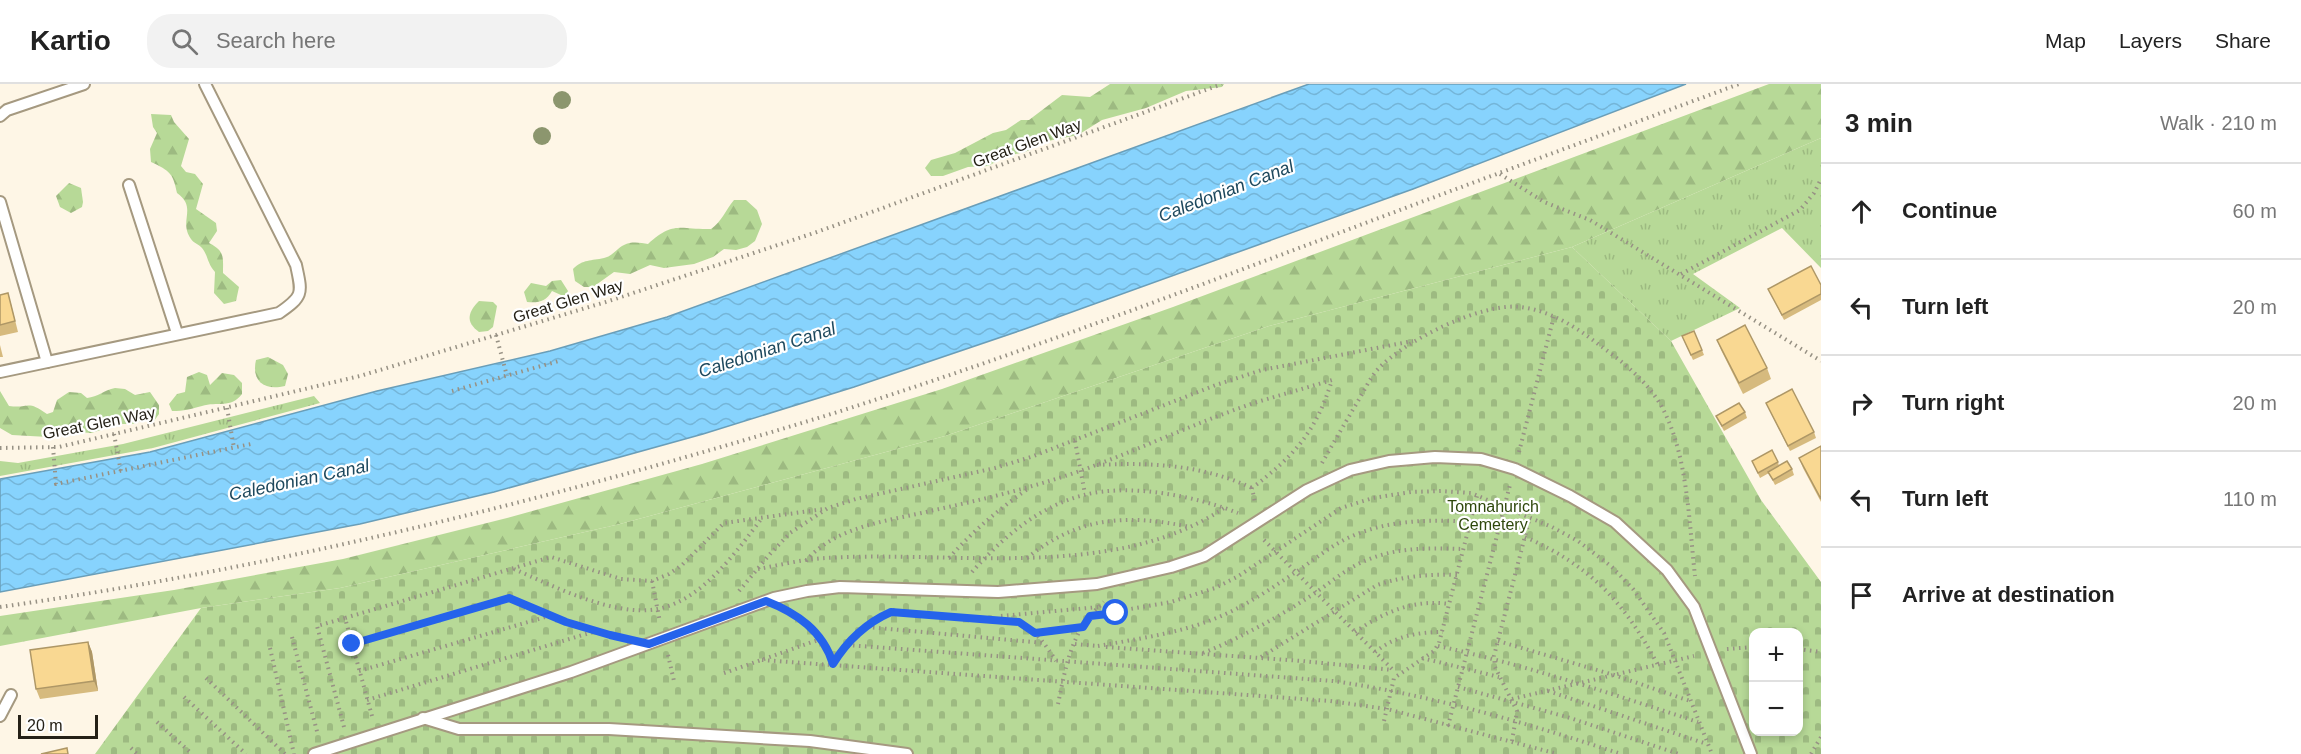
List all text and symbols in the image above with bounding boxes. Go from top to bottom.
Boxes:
search box [147,14,567,68]
text: Kartio [30,25,111,56]
icon: search [168,25,201,58]
text: Search here [216,28,336,53]
text: Map [2045,29,2086,52]
text: Layers [2119,29,2182,52]
text: Share [2215,29,2271,52]
text: 3 min [1845,108,1913,138]
text: Walk · 210 m [2160,112,2277,134]
street label: Great Glen Way [970,115,1084,171]
water label: Caledonian Canal [1156,156,1297,226]
icon: ahead [1845,195,1878,228]
text: Continue [1902,198,1997,223]
text: 60 m [2233,200,2277,222]
street label: Great Glen Way [511,276,625,326]
icon: left [1845,291,1878,324]
text: Turn left [1902,294,1988,319]
text: 20 m [2233,296,2277,318]
water label: Caledonian Canal [696,318,839,382]
icon: right [1845,387,1878,420]
text: Turn right [1902,390,2004,415]
text: 20 m [2233,392,2277,414]
street label: Great Glen Way [41,404,157,442]
water label: Caledonian Canal [227,455,372,505]
icon: left [1845,483,1878,516]
text: Turn left [1902,486,1988,511]
text: 110 m [2223,488,2277,510]
park label: Tomnahurich Cemetery [1447,498,1539,533]
icon: arrive [1845,579,1878,612]
text: Arrive at destination [1902,582,2115,607]
route start [1102,599,1128,625]
map controls [1749,628,1803,736]
button: + [1749,628,1803,682]
route end [338,630,364,656]
button: − [1749,682,1803,736]
scale bar [18,712,98,740]
text: 20 m [27,717,63,734]

